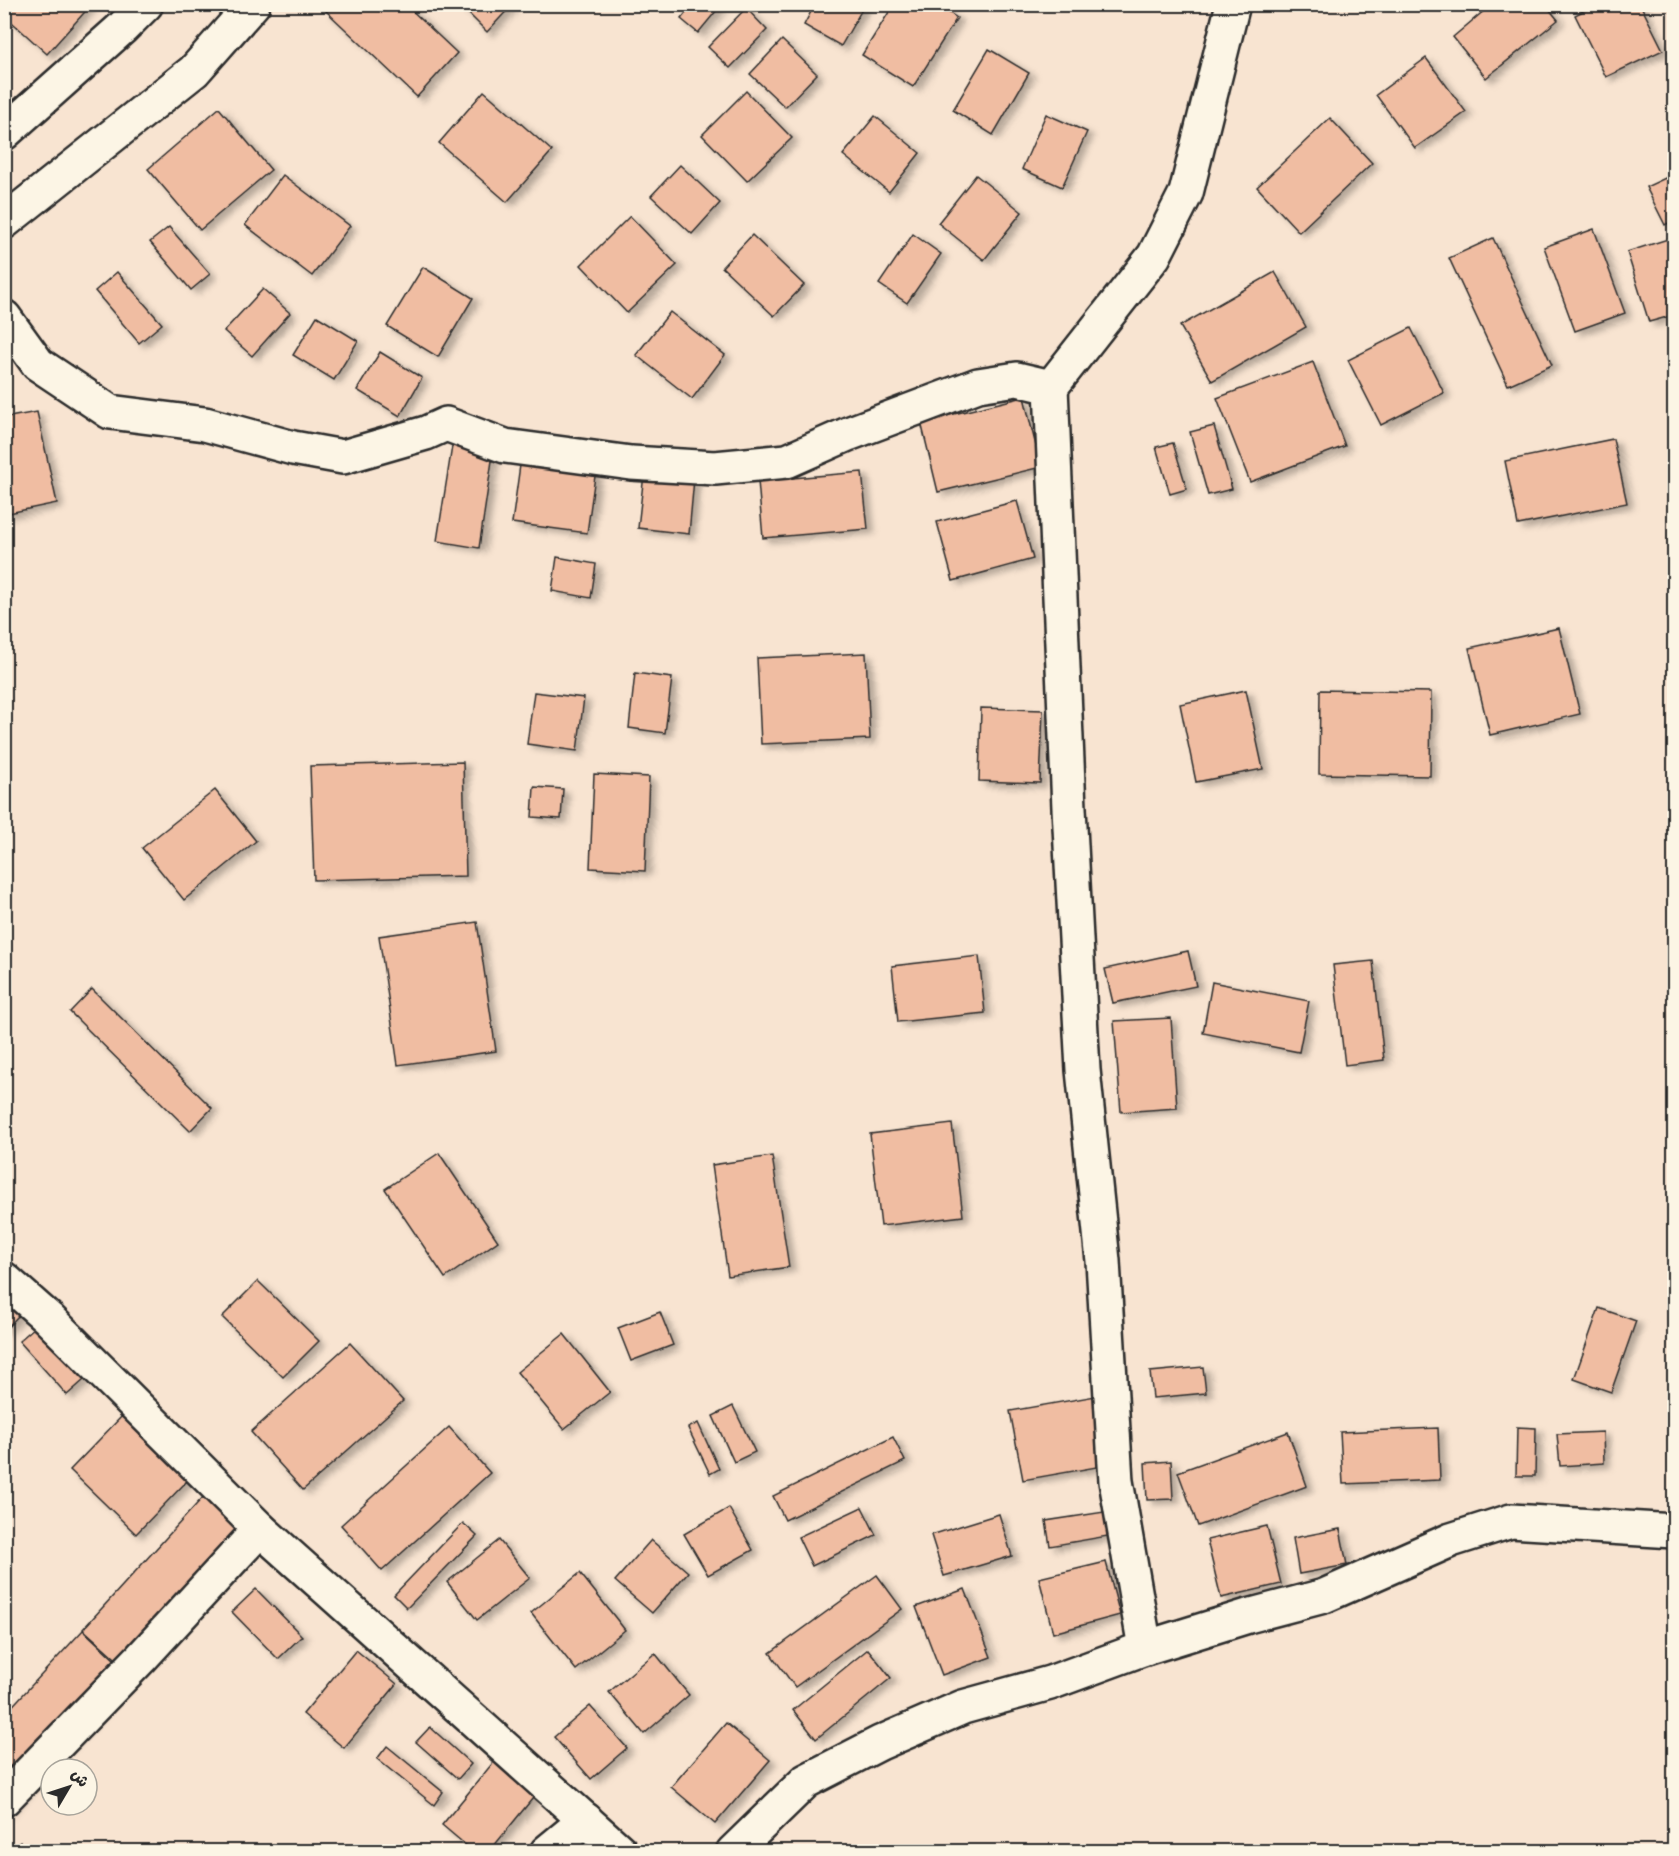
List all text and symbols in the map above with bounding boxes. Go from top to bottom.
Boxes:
north arrow [39,1757,99,1817]
text: ش [67,1763,96,1791]

